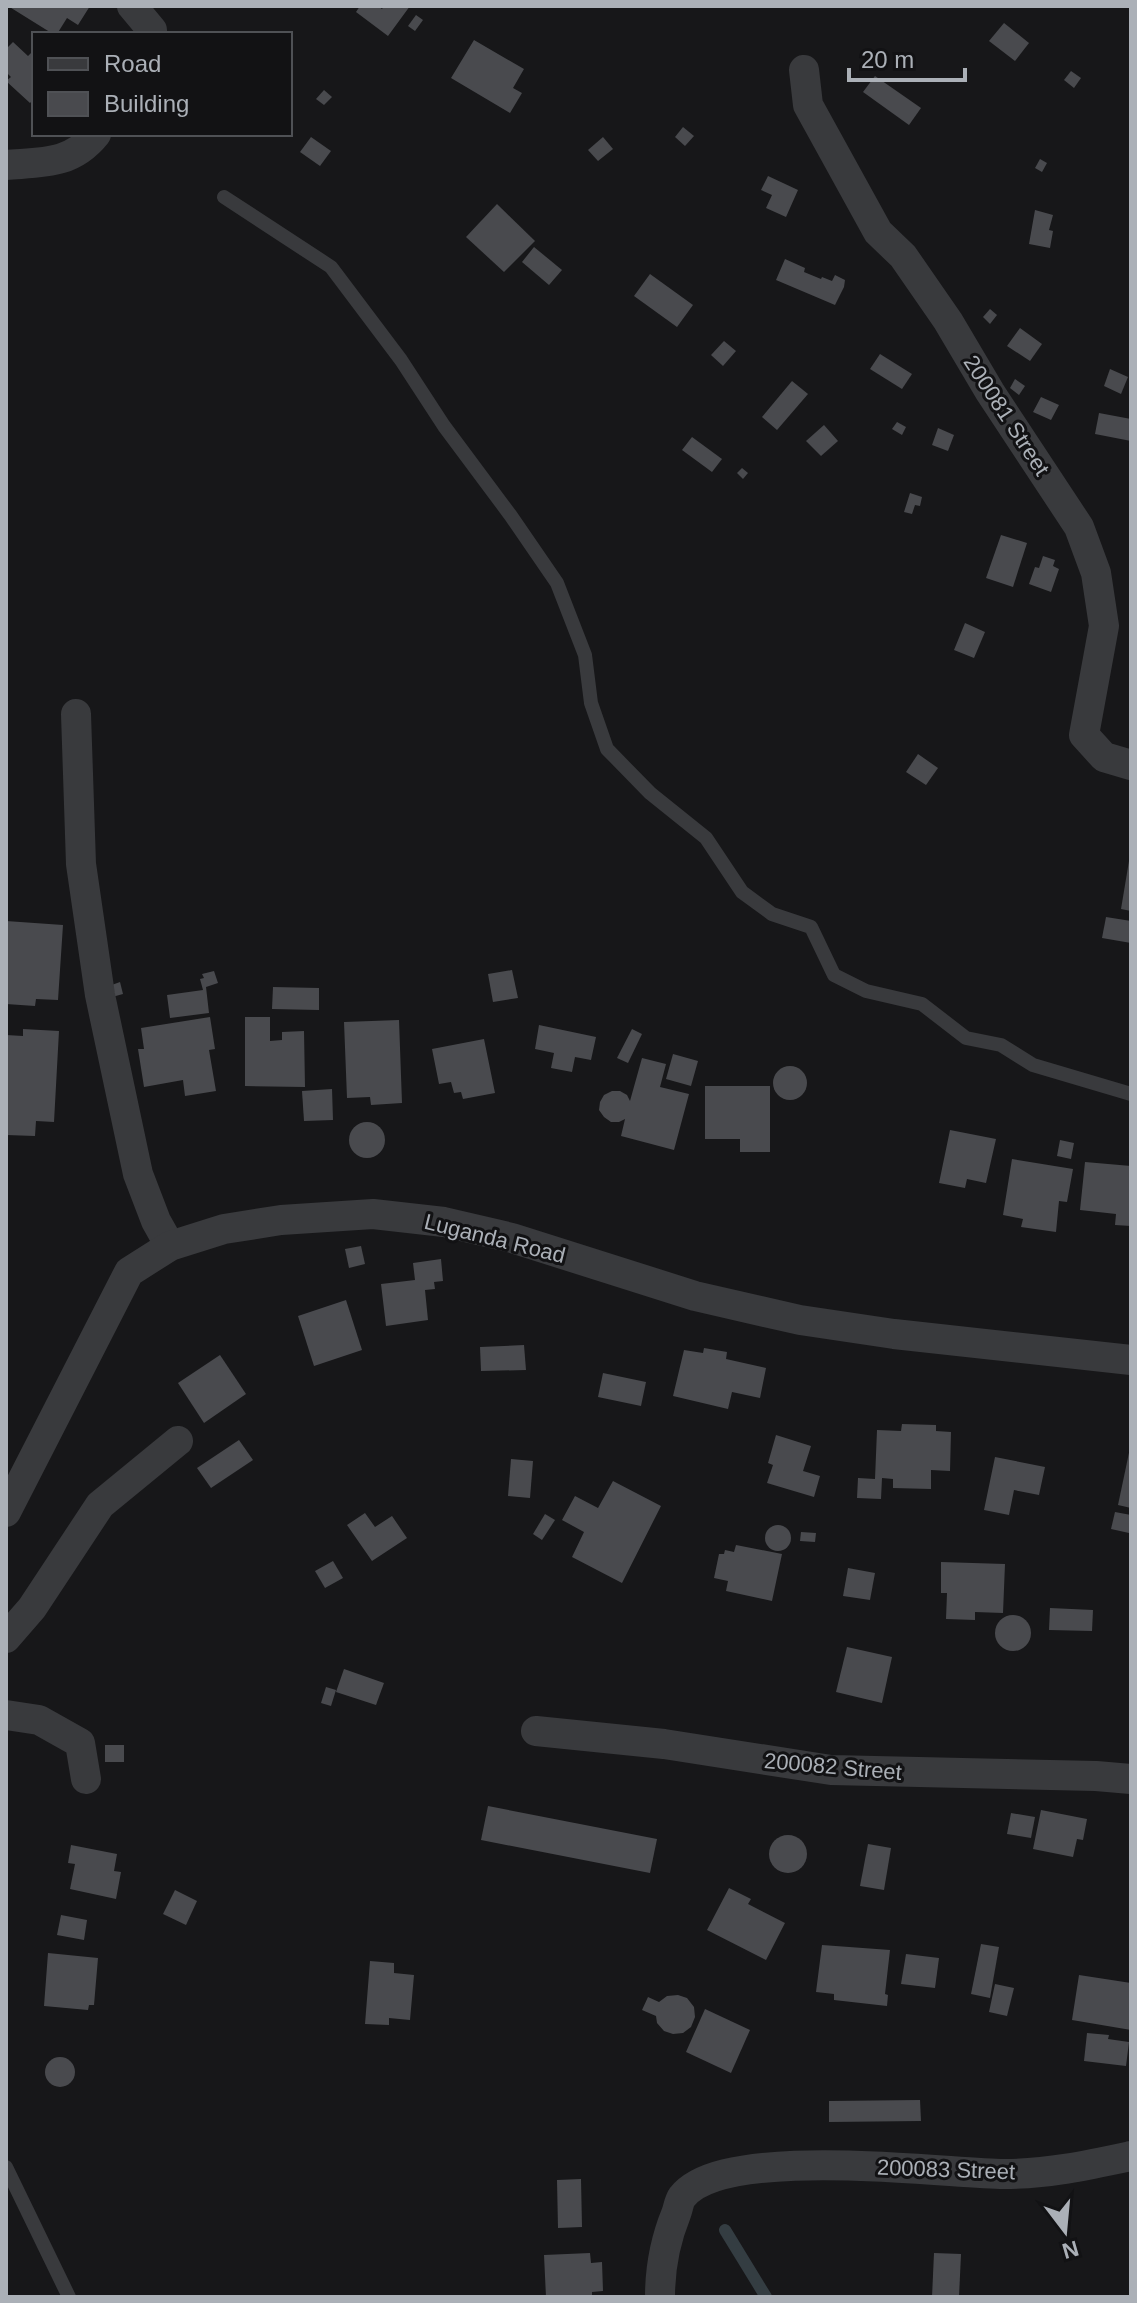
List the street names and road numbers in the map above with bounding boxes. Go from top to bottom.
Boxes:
street label: 200081 Street [958,350,1055,480]
street label: Luganda Road [422,1209,568,1268]
street label: 200082 Street [763,1748,903,1785]
street label: 200083 Street [876,2155,1015,2184]

